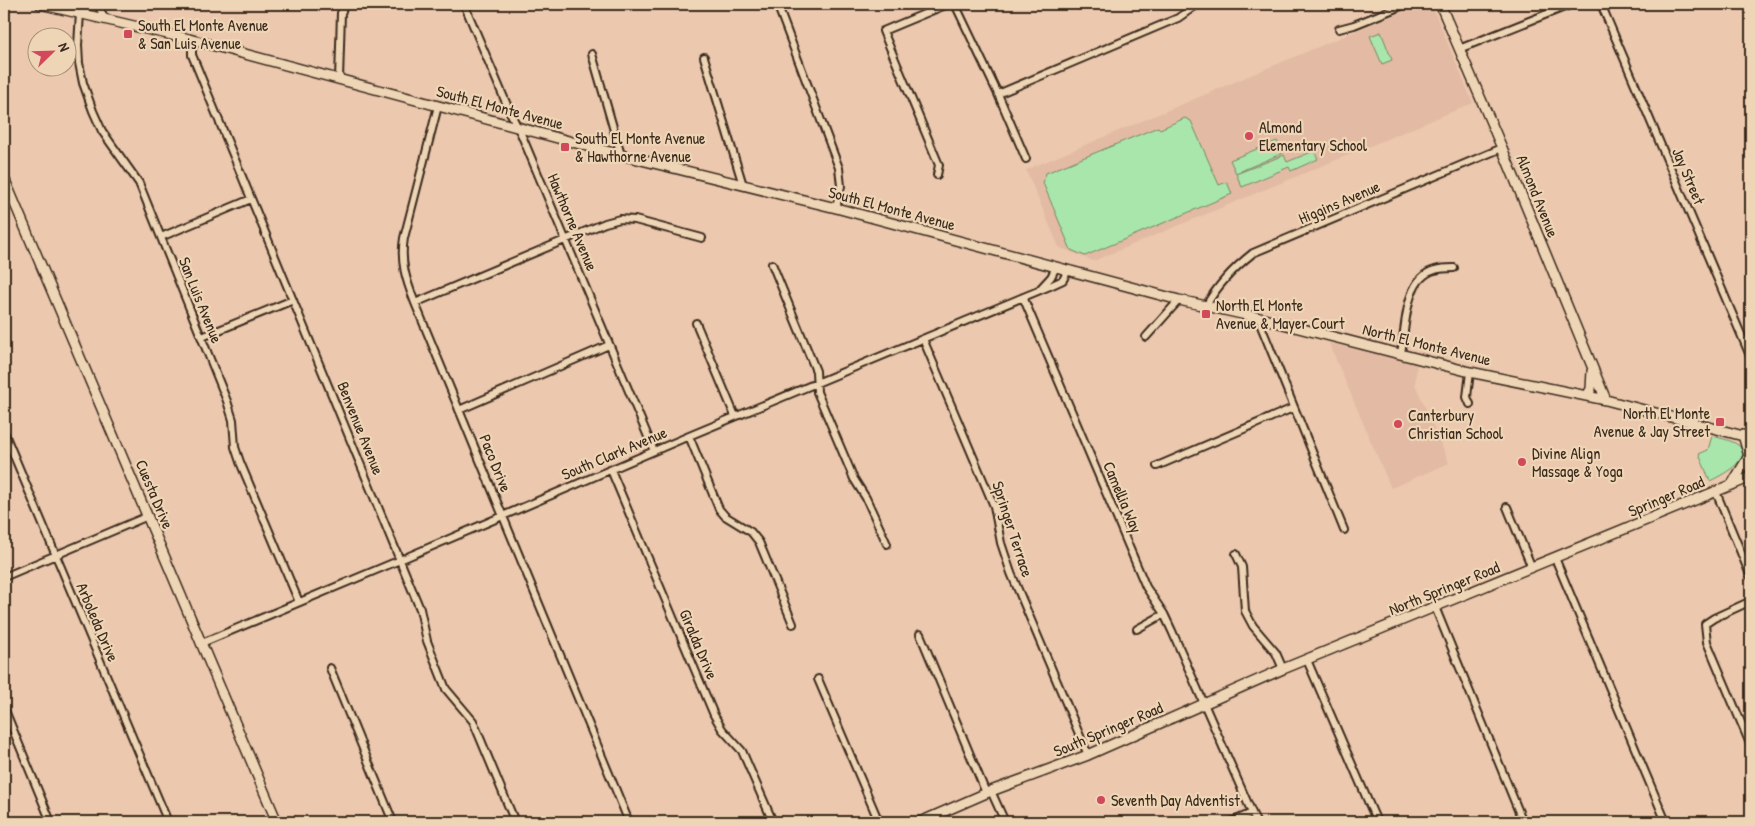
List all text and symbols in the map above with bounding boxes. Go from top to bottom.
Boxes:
place label: South El Monte Avenue & San Luis Avenue [138,14,269,54]
north arrow [28,28,78,78]
marker: South El Monte Avenue & San Luis Avenue [122,28,134,40]
text: N [54,40,75,54]
street label: South El Monte Avenue [434,79,566,135]
place label: Almond Elementary School [1259,116,1368,156]
place label: South El Monte Avenue & Hawthorne Avenue [575,127,706,167]
marker: Almond Elementary School [1243,130,1255,142]
marker: South El Monte Avenue & Hawthorne Avenue [559,141,571,153]
street label: Jay Street [1667,144,1711,208]
street label: Almond Avenue [1511,151,1565,241]
street label: Hawthorne Avenue [543,170,604,275]
street label: Higgins Avenue [1295,175,1384,229]
street label: South El Monte Avenue [826,180,958,236]
street label: San Luis Avenue [174,254,228,347]
place label: North El Monte Avenue & Mayer Court [1216,294,1345,334]
marker: North El Monte Avenue & Mayer Court [1200,308,1212,320]
street label: North El Monte Avenue [1361,317,1494,371]
street label: Benvenue Avenue [332,378,390,478]
place label: North El Monte Avenue & Jay Street [1594,402,1711,442]
place label: Canterbury Christian School [1408,404,1504,444]
marker: North El Monte Avenue & Jay Street [1714,416,1726,428]
marker: Canterbury Christian School [1392,418,1404,430]
street label: South Clark Avenue [558,421,671,485]
street label: Paco Drive [474,431,518,496]
place label: Divine Align Massage & Yoga [1532,442,1623,482]
street label: Cuesta Drive [131,456,180,533]
marker: Divine Align Massage & Yoga [1516,456,1528,468]
street label: Camellia Way [1098,458,1148,536]
street label: Springer Road [1625,470,1707,522]
street label: Springer Terrace [987,478,1039,580]
street label: North Springer Road [1385,556,1503,620]
street label: Arboleda Drive [71,579,125,666]
street label: Giralda Drive [674,606,724,683]
street label: South Springer Road [1050,696,1166,762]
place label: Seventh Day Adventist [1111,789,1240,811]
marker: Seventh Day Adventist [1095,794,1107,806]

